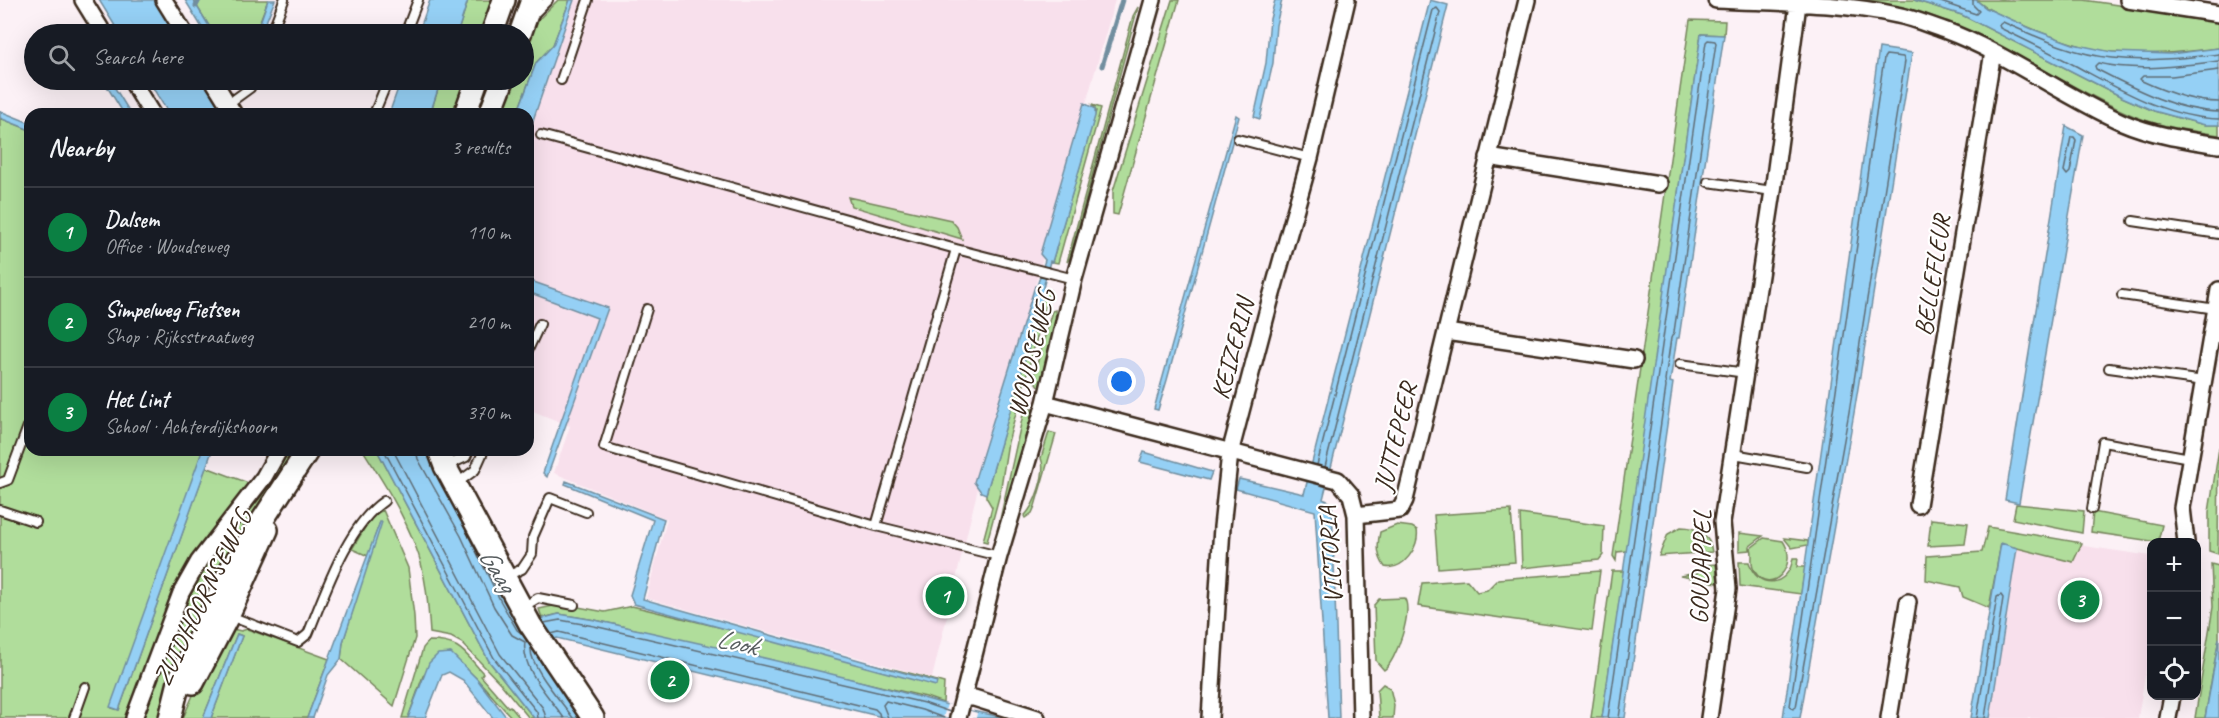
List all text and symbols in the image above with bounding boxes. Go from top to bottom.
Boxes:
search box [24,24,534,90]
icon: search [45,41,78,74]
text: Search here [93,43,183,71]
text: Nearby [48,131,113,164]
text: 3 results [451,135,510,160]
text: Dalsem [105,206,159,234]
street label: BELLEFLEUR [1907,210,1959,338]
text: 1 [63,220,72,245]
text: 110 m [467,220,510,245]
text: Office · Woudseweg [105,234,229,259]
street label: WOUDSEWEG [1000,283,1064,420]
street label: KEIZERIN [1203,291,1263,403]
text: Simpelweg Fietsen [105,296,239,324]
text: 2 [63,310,72,335]
text: 210 m [467,310,510,335]
text: Shop · Rijksstraatweg [105,324,253,349]
your location [1107,367,1136,396]
street label: JUTTEPEER [1366,377,1426,497]
text: Het Lint [105,386,169,414]
text: 3 [63,400,72,425]
text: 370 m [467,400,510,425]
text: School · Achterdijkshoorn [105,414,277,439]
street label: ZUIDHOORNSEWEG [146,501,261,691]
street label: VICTORIA [1311,503,1350,605]
street label: GOUDAPPEL [1682,508,1719,625]
map controls [2147,538,2201,700]
button: + [2147,538,2201,592]
water label: Gaag [472,542,526,601]
pin: 1 [926,574,964,618]
pin: 3 [2060,578,2100,622]
button: − [2147,592,2201,646]
water label: Look [713,621,766,664]
button: locate [2147,646,2201,700]
pin: 2 [650,658,690,702]

